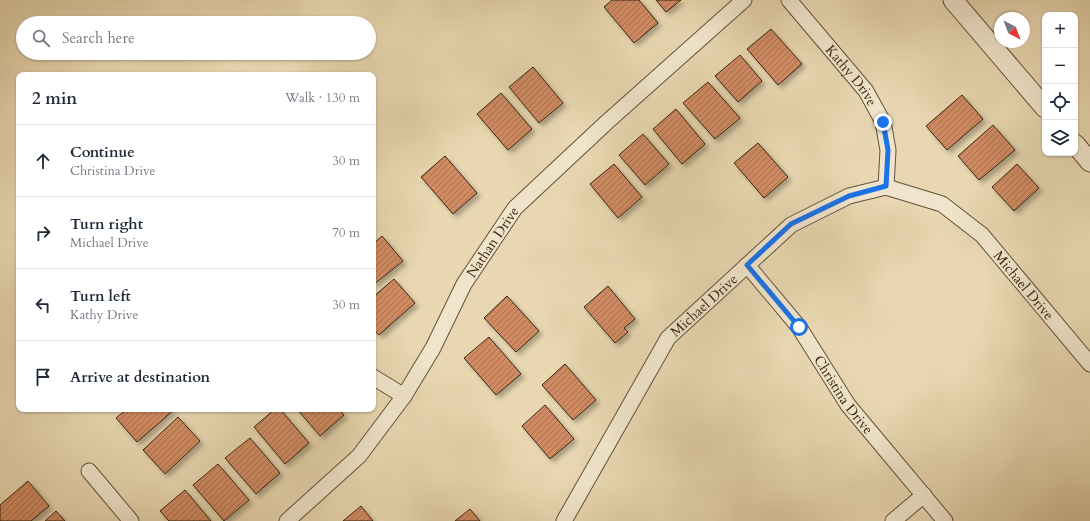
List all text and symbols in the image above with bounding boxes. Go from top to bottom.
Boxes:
north arrow [994,12,1030,48]
map controls [1042,12,1078,156]
button: + [1042,12,1078,48]
search box [16,16,376,60]
icon: search [30,27,52,49]
text: Search here [62,28,135,48]
street label: Kathy Drive [821,41,882,109]
button: − [1042,48,1078,84]
button: locate [1042,84,1078,120]
text: 2 min [32,87,77,110]
text: Walk · 130 m [285,89,360,107]
route end [874,113,892,131]
button: layers [1042,120,1078,156]
text: Continue [70,142,135,162]
icon: ahead [32,150,54,172]
text: 30 m [332,152,360,170]
text: Christina Drive [70,162,156,180]
street label: Nathan Drive [462,203,523,281]
text: Turn right [70,214,143,234]
icon: right [32,222,54,244]
text: 70 m [332,224,360,242]
text: Michael Drive [70,234,149,252]
street label: Michael Drive [989,247,1059,324]
street label: Michael Drive [666,269,741,341]
text: Turn left [70,286,131,306]
icon: left [32,294,54,316]
text: 30 m [332,296,360,314]
text: Kathy Drive [70,306,138,324]
route start [790,318,808,336]
street label: Christina Drive [810,352,878,438]
icon: arrive [32,366,54,388]
text: Arrive at destination [70,367,210,387]

